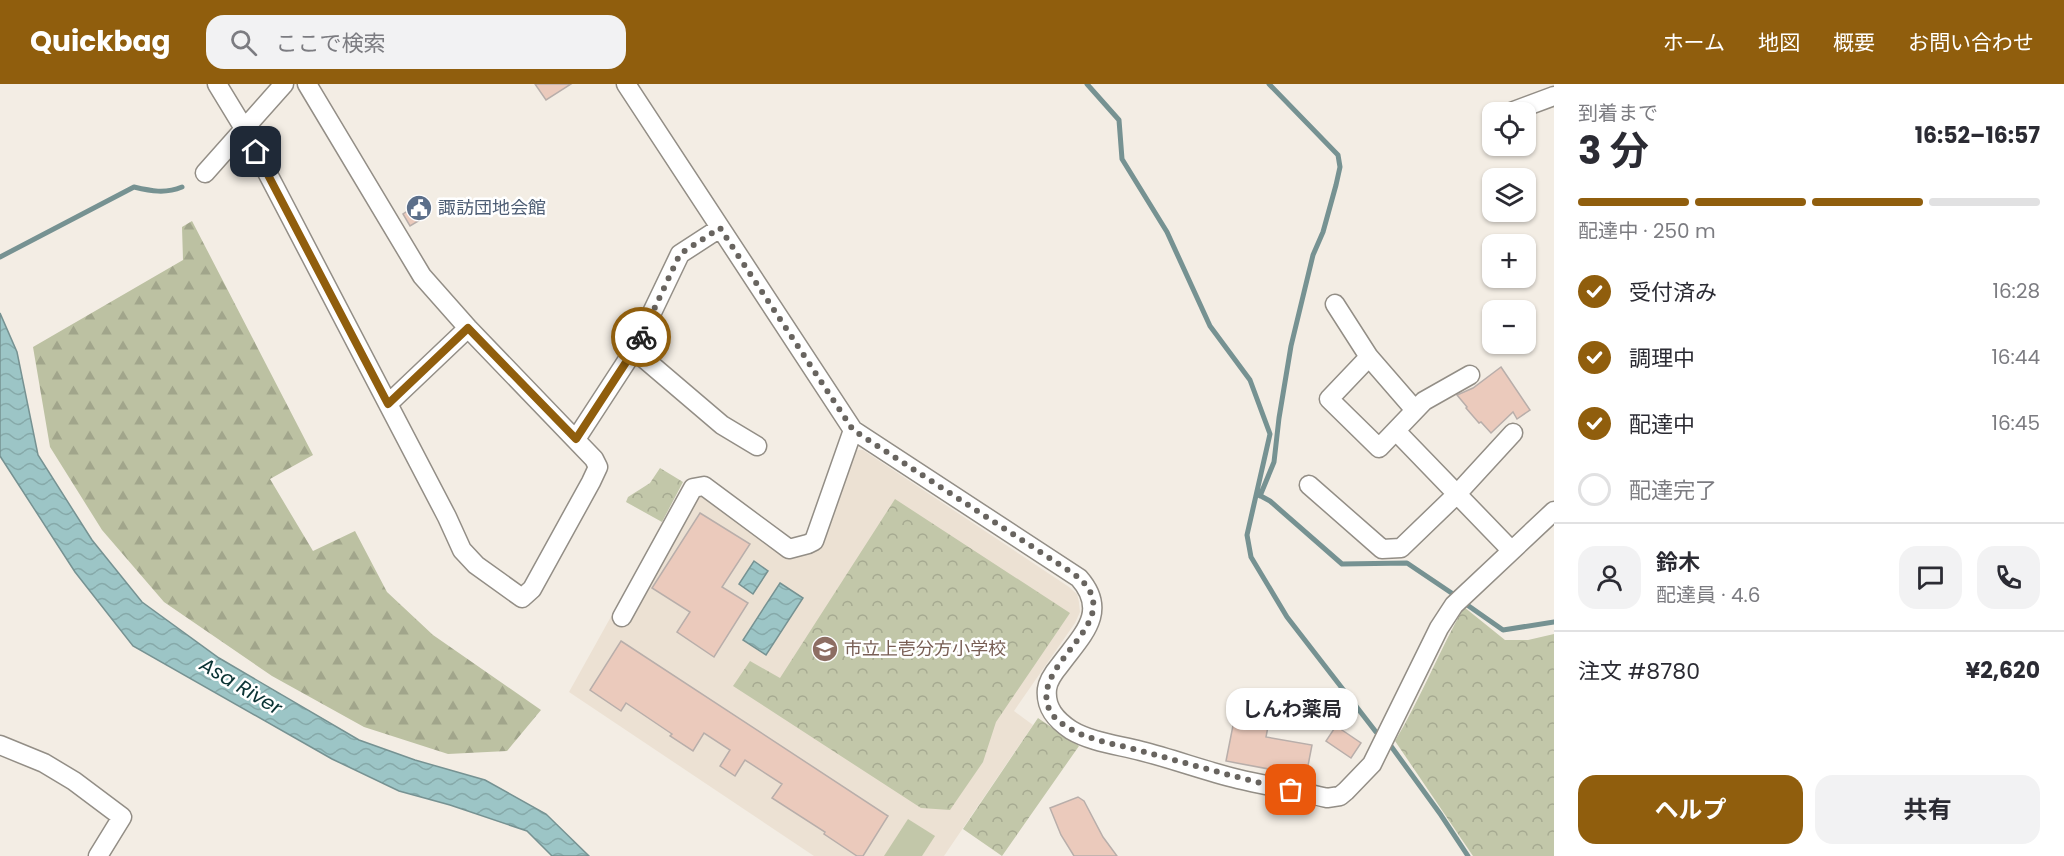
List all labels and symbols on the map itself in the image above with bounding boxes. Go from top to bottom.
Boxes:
pin [230,126,281,177]
public building icon: 諏訪団地会館 [404,193,434,223]
place label: 諏訪団地会館 [438,195,546,220]
courier [611,307,671,367]
school or university icon: 市立上壱分方小学校 [810,634,840,664]
place label: 市立上壱分方小学校 [844,636,1006,661]
water label: Asa River [194,650,288,722]
callout: しんわ薬局 [1225,688,1357,730]
pin [1265,764,1316,815]

